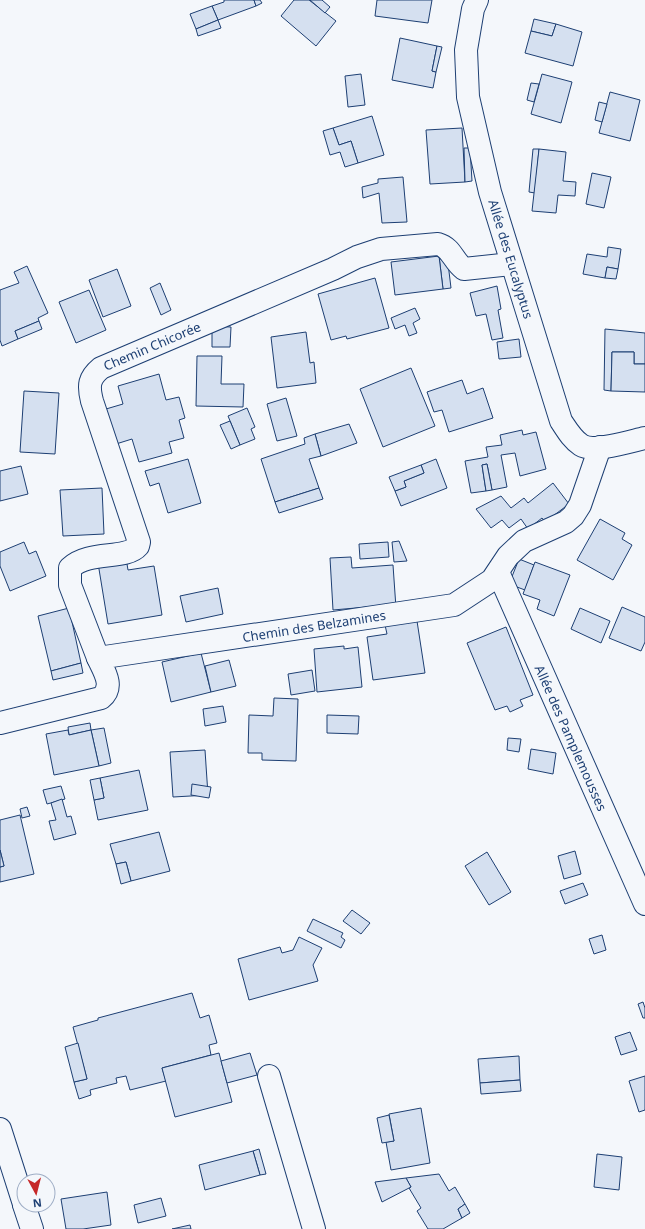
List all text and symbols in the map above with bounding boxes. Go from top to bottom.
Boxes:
street label: Allée des Eucalyptus [484,197,538,321]
street label: Chemin Chicorée [101,317,203,375]
street label: Chemin des Belzamines [241,606,387,646]
street label: Allée des Pamplemousses [531,662,611,814]
north arrow [16,1173,56,1213]
text: N [32,1195,43,1211]

